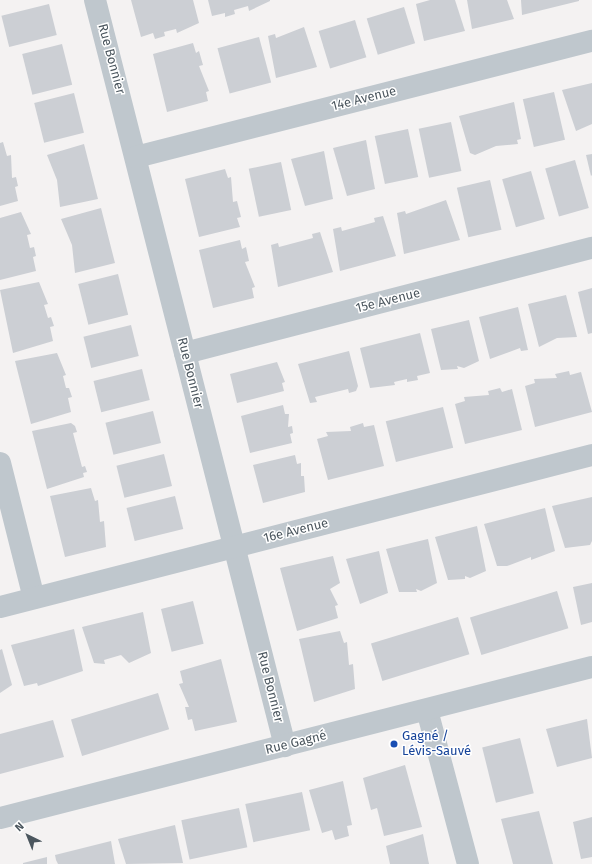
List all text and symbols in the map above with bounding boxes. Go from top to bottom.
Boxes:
street label: Rue Bonnier [94,22,128,96]
street label: 14e Avenue [330,83,398,115]
street label: 15e Avenue [354,285,422,317]
street label: Rue Bonnier [174,336,206,410]
street label: 16e Avenue [262,515,330,547]
street label: Rue Bonnier [254,650,286,724]
street label: Rue Gagné [264,728,328,758]
place label: Gagné / Lévis-Sauvé [402,729,471,760]
marker: Gagné / Lévis-Sauvé [389,739,399,749]
north arrow [8,816,48,856]
text: N [12,820,27,834]

